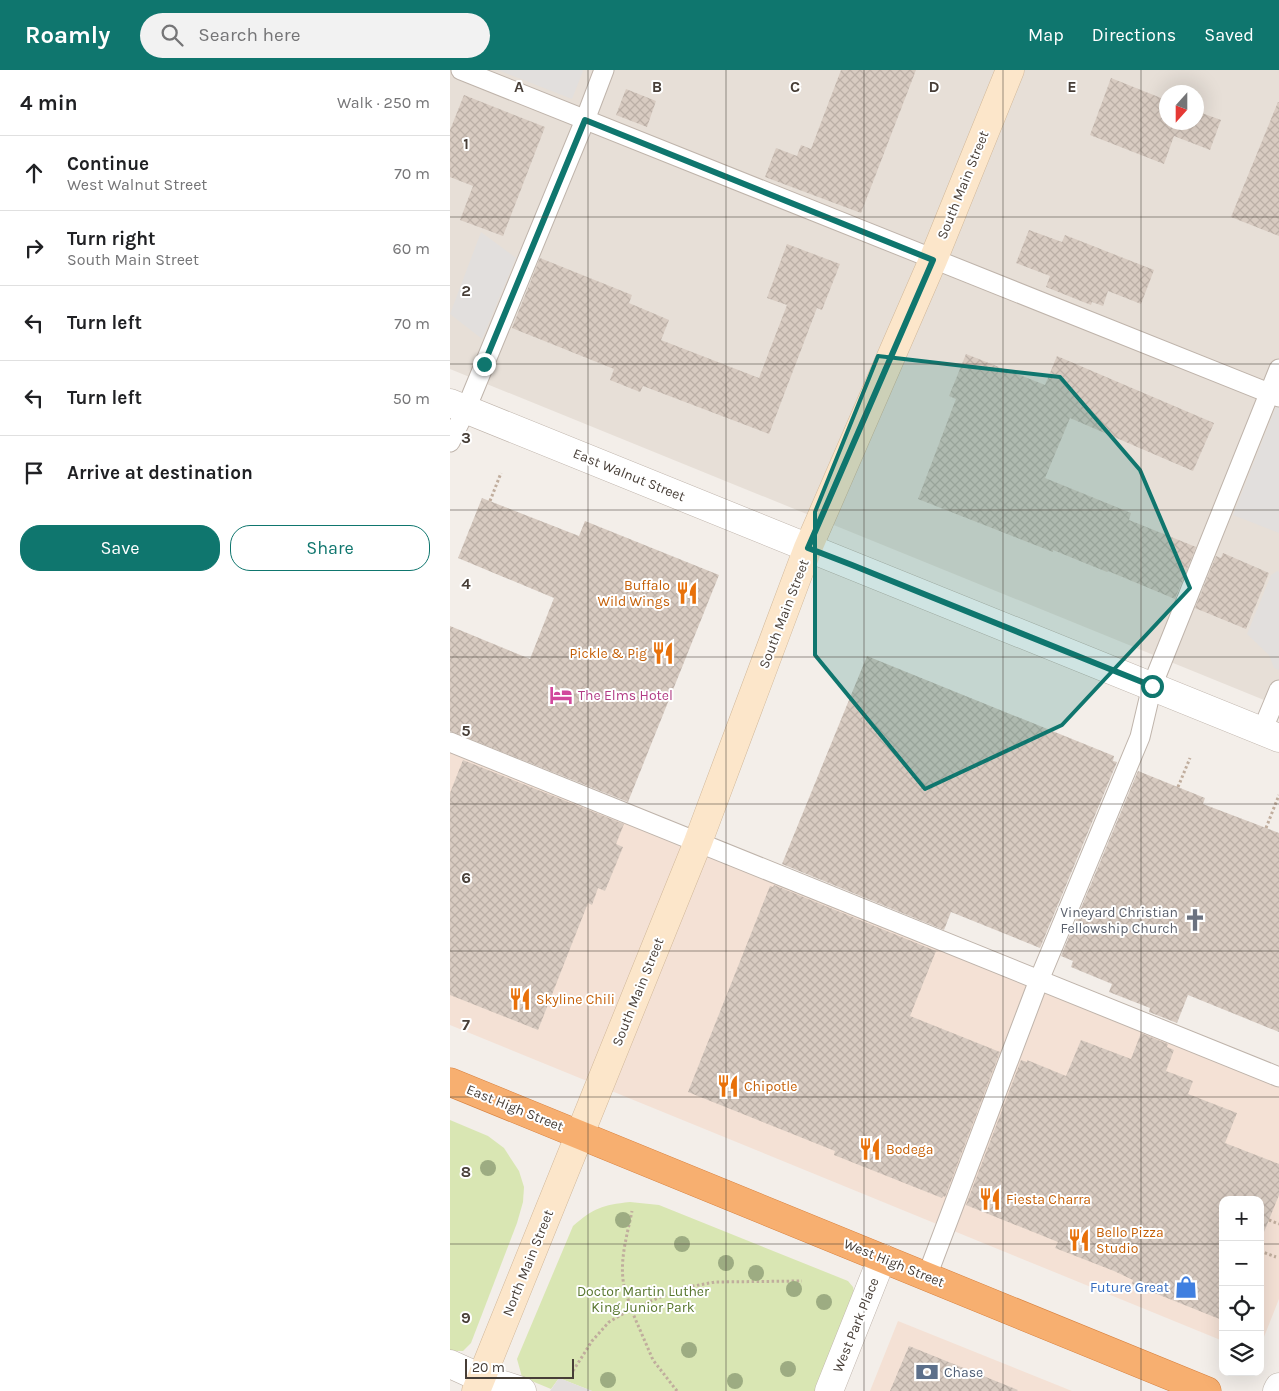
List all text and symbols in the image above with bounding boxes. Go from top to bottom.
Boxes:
search box [140,13,490,58]
text: Roamly [25,21,110,49]
icon: search [158,21,186,49]
text: Search here [198,24,300,46]
text: Map [1028,24,1064,46]
text: Directions [1092,24,1176,46]
text: Saved [1204,24,1254,46]
text: A [514,77,524,96]
text: B [652,77,662,96]
text: C [790,77,800,96]
text: D [929,77,940,96]
text: E [1067,77,1077,96]
north arrow [1159,85,1204,130]
text: 4 min [20,91,78,115]
text: Walk · 250 m [337,93,430,112]
street label: South Main Street [933,128,993,242]
text: 1 [463,134,469,153]
text: Continue [67,153,149,175]
icon: ahead [20,159,48,187]
text: 70 m [394,164,430,183]
text: West Walnut Street [67,175,207,194]
text: Turn right [67,228,156,250]
icon: right [20,234,48,262]
text: 60 m [393,239,430,258]
text: South Main Street [67,250,199,269]
text: 2 [461,281,471,300]
icon: left [20,309,48,337]
text: Turn left [67,312,142,334]
text: 70 m [394,314,430,333]
route end [473,353,496,376]
icon: left [20,384,48,412]
text: Turn left [67,387,142,409]
text: 50 m [393,389,430,408]
text: 3 [461,428,471,447]
street label: East Walnut Street [571,445,687,505]
icon: arrive [20,459,48,487]
text: Arrive at destination [67,462,253,484]
button: Save [20,525,220,571]
button: Share [230,525,430,571]
street label: South Main Street [755,557,813,671]
text: 4 [461,574,471,593]
place label: Buffalo Wild Wings [597,577,670,610]
restaurant icon: Buffalo Wild Wings [674,580,700,606]
restaurant icon: Pickle & Pig [650,640,676,666]
place label: Pickle & Pig [570,645,647,662]
route start [1141,675,1164,698]
hotel icon: The Elms Hotel [548,682,574,708]
place label: The Elms Hotel [578,687,673,704]
text: 5 [461,721,471,740]
text: 6 [461,868,471,887]
place label: Vineyard Christian Fellowship Church [1060,904,1178,937]
church icon: Vineyard Christian Fellowship Church [1182,907,1208,933]
street label: South Main Street [608,935,668,1049]
restaurant icon: Skyline Chili [507,986,533,1012]
place label: Skyline Chili [536,991,615,1008]
text: 7 [462,1015,470,1034]
restaurant icon: Chipotle [715,1073,741,1099]
place label: Chipotle [744,1078,797,1095]
street label: East High Street [464,1081,566,1135]
restaurant icon: Bodega [857,1136,883,1162]
place label: Bodega [886,1141,933,1158]
text: 8 [461,1162,471,1181]
restaurant icon: Fiesta Charra [977,1186,1003,1212]
place label: Fiesta Charra [1006,1191,1091,1208]
map controls [1219,1196,1264,1376]
button: + [1219,1196,1264,1241]
street label: North Main Street [499,1207,557,1319]
place label: Bello Pizza Studio [1096,1224,1164,1257]
restaurant icon: Bello Pizza Studio [1066,1227,1092,1253]
street label: West High Street [841,1235,947,1291]
button: − [1219,1241,1264,1286]
shop icon: Future Great [1173,1274,1199,1300]
street label: West Park Place [829,1275,883,1375]
place label: Future Great [1090,1279,1169,1296]
park label: Doctor Martin Luther King Junior Park [577,1283,710,1316]
button: locate [1219,1286,1264,1331]
text: 9 [461,1308,471,1327]
button: layers [1219,1331,1264,1376]
scale bar [465,1356,574,1379]
text: 20 m [472,1359,505,1376]
bank icon: Chase [914,1359,940,1385]
place label: Chase [944,1364,983,1381]

